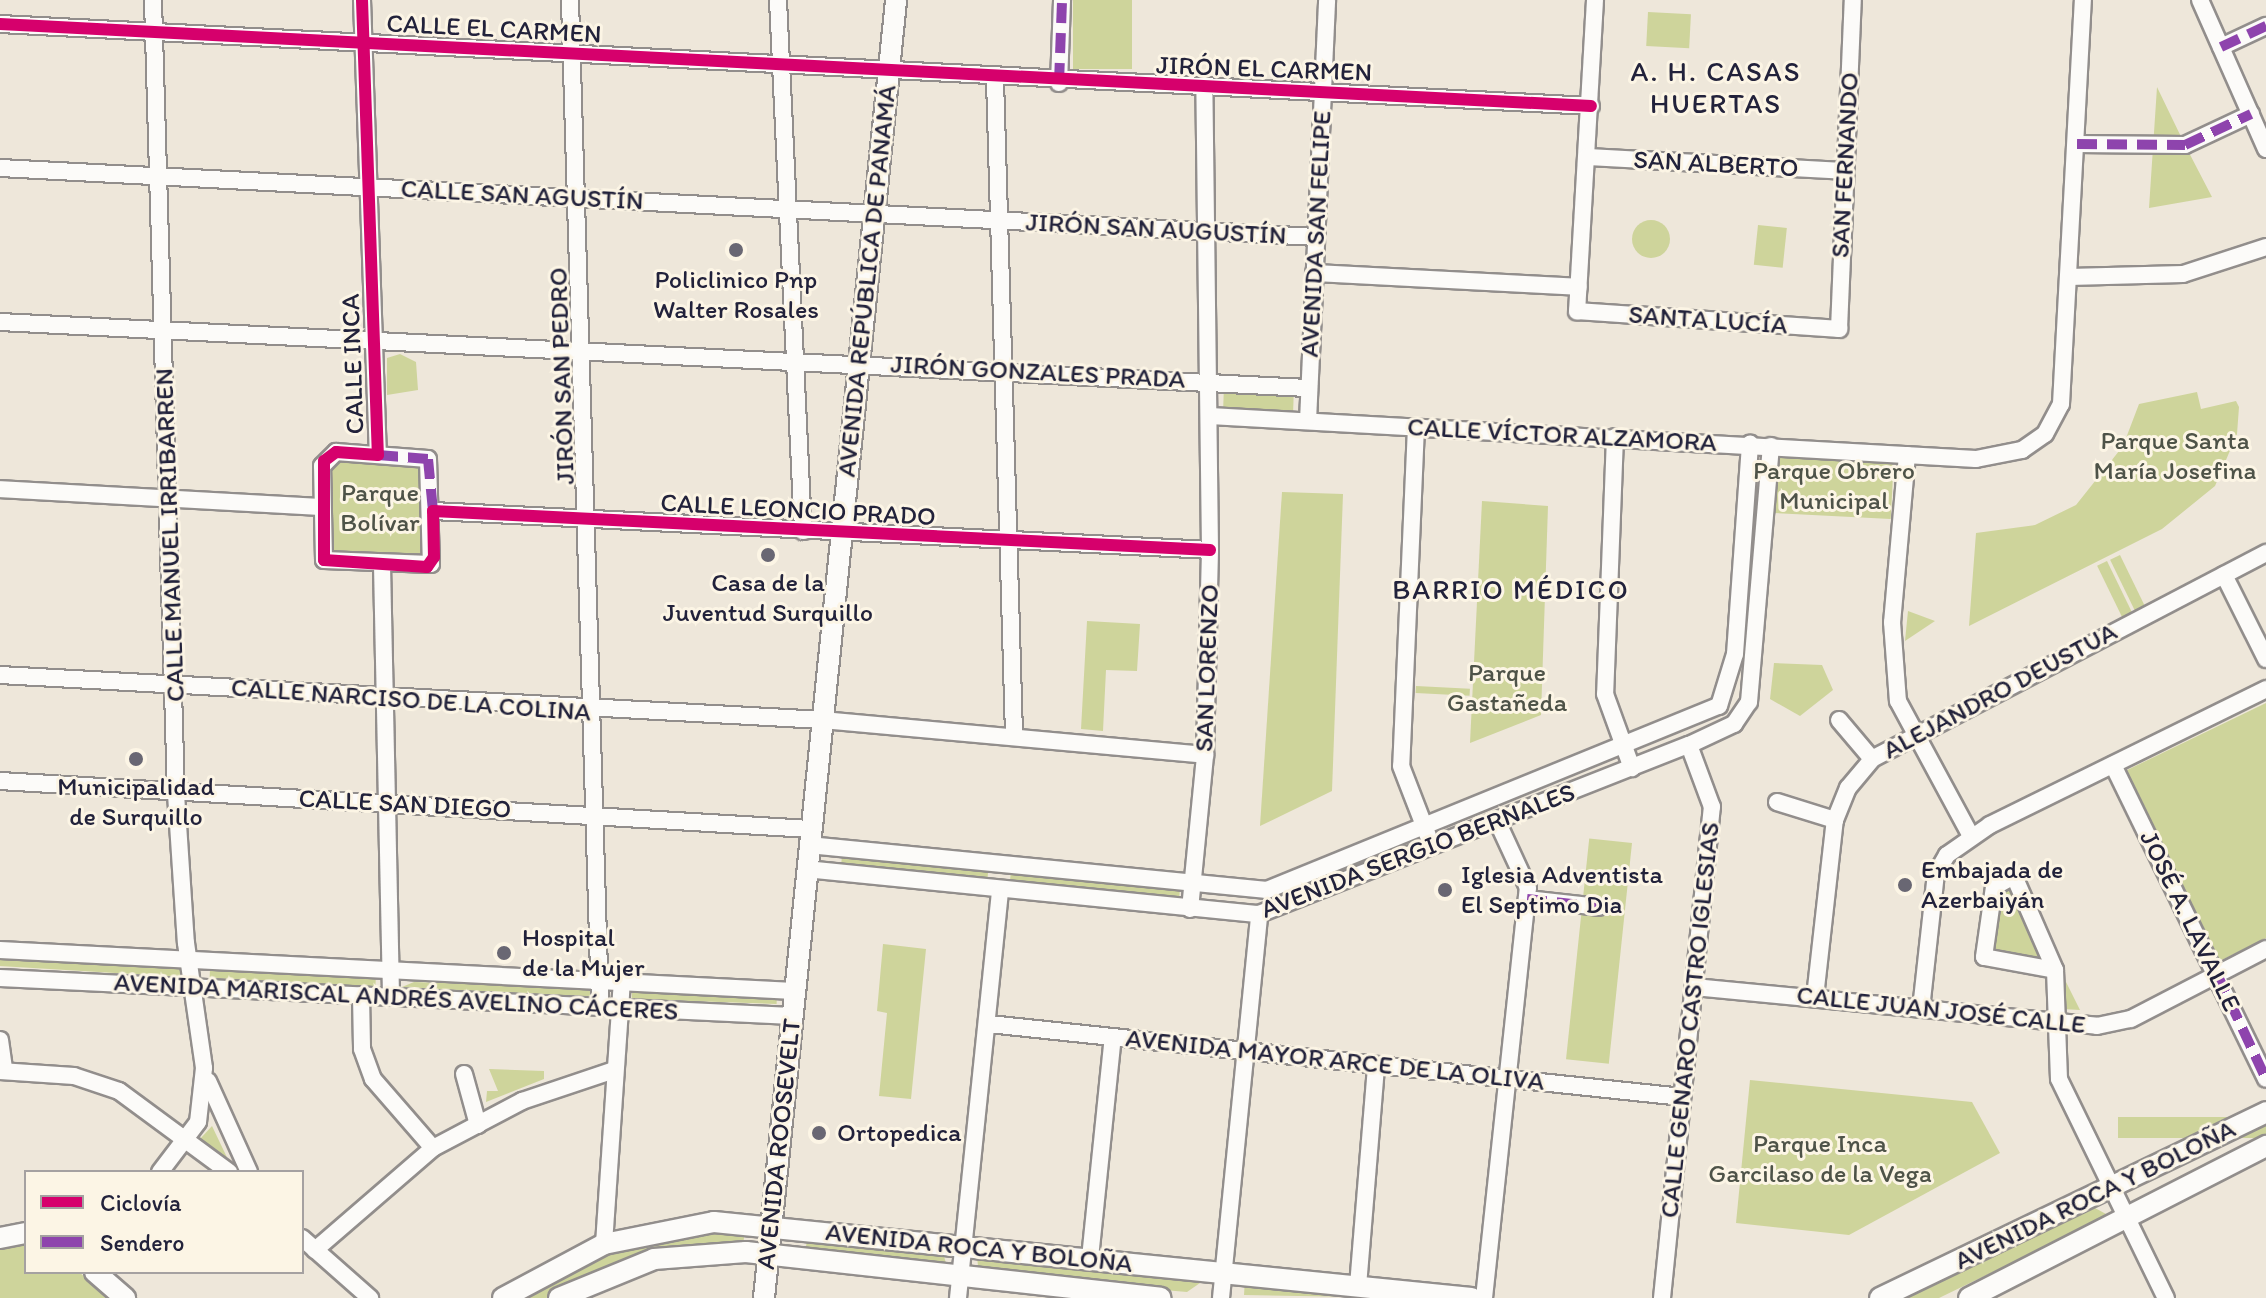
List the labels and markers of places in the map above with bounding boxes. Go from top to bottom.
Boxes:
marker: Policlinico Pnp Walter Rosales [725,239,747,261]
place label: Policlinico Pnp Walter Rosales [653,264,819,326]
marker: Casa de la Juventud Surquillo [759,546,777,564]
place label: Casa de la Juventud Surquillo [663,567,873,628]
marker: Municipalidad de Surquillo [127,750,145,768]
place label: Municipalidad de Surquillo [57,771,215,832]
place label: Embajada de Azerbaiyán [1921,854,2064,916]
place label: Iglesia Adventista El Septimo Dia [1461,859,1663,920]
marker: Embajada de Azerbaiyán [1896,876,1914,894]
marker: Iglesia Adventista El Septimo Dia [1436,881,1454,899]
place label: Hospital de la Mujer [522,922,645,984]
marker: Hospital de la Mujer [493,942,515,964]
place label: Ortopedica [837,1117,962,1149]
marker: Ortopedica [808,1122,830,1144]

